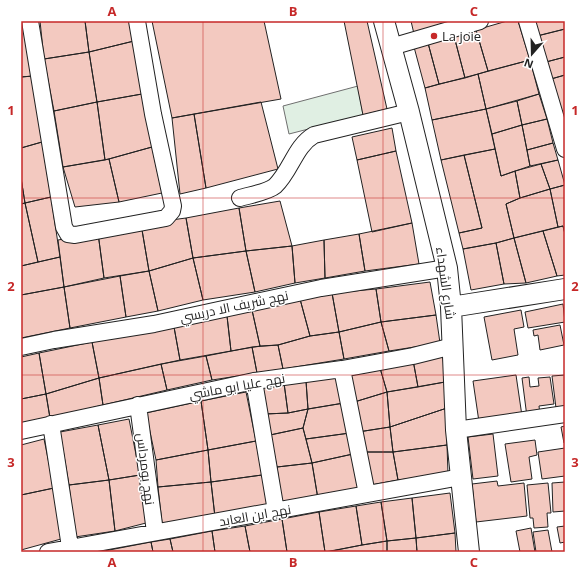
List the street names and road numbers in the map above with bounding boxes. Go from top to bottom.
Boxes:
street label: شارع الشهداء [432,246,460,320]
street label: نهج شريف الا دريسي [178,286,290,328]
street label: نهج عليا ابو ماشي [188,369,287,405]
street label: نهج بومرداس [133,432,159,506]
street label: نهج ابن العابد [218,500,292,530]

